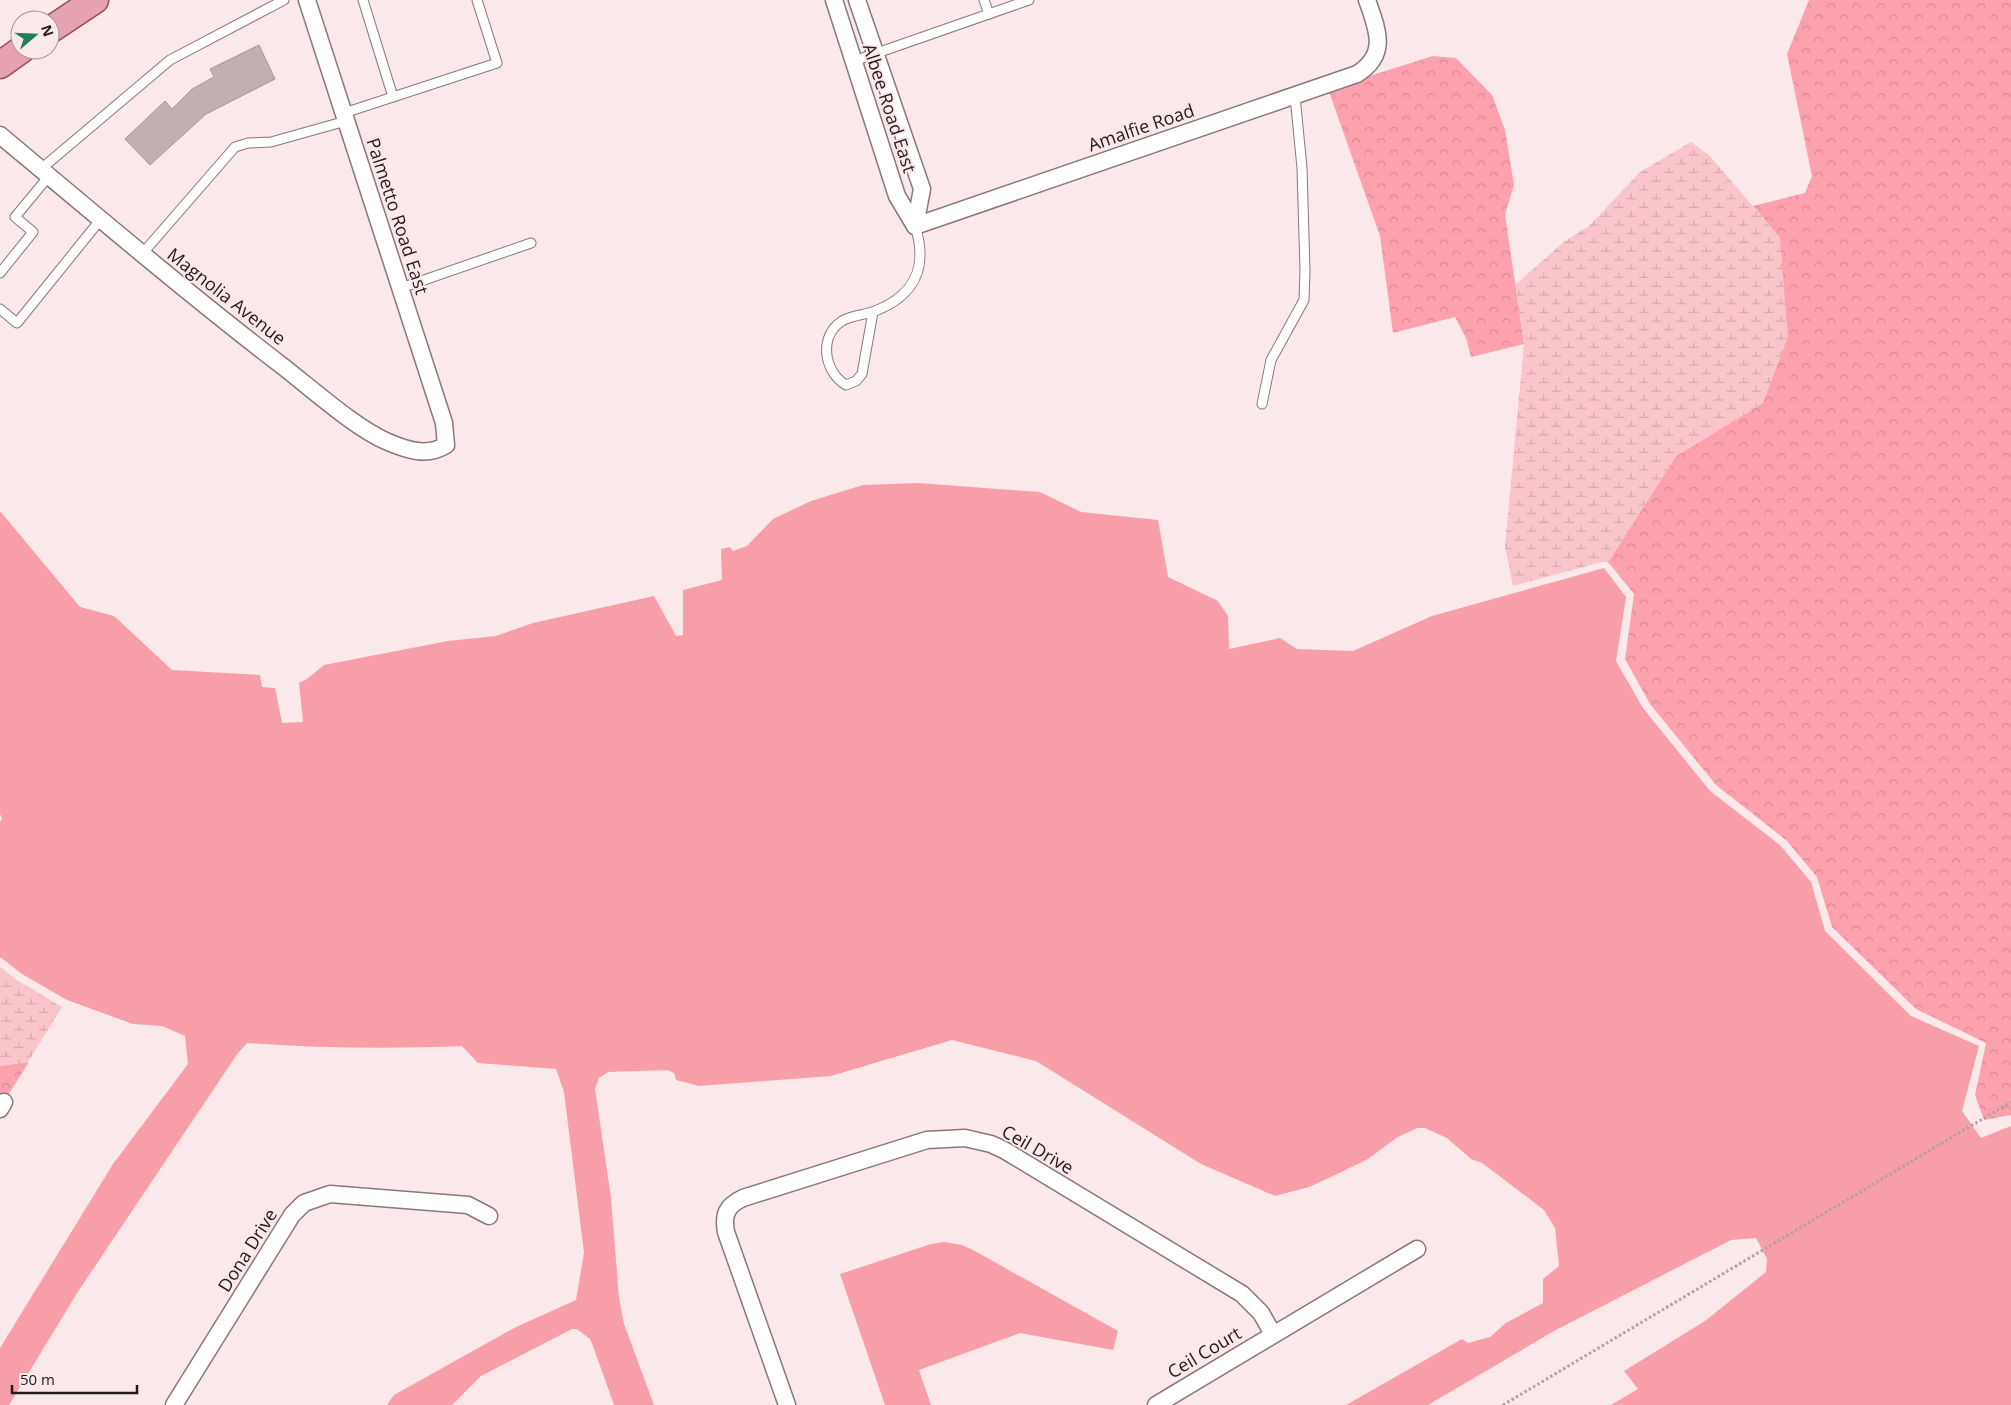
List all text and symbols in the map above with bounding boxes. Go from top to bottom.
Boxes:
north arrow [10,10,60,60]
text: N [37,22,59,39]
street label: Albee Road East [858,40,922,176]
street label: Amalfie Road [1085,98,1197,156]
street label: Palmetto Road East [361,135,435,297]
street label: Magnolia Avenue [163,242,291,350]
street label: Ceil Drive [998,1119,1078,1179]
street label: Dona Drive [212,1204,282,1296]
street label: Ceil Court [1163,1321,1245,1383]
scale bar [12,1362,138,1394]
text: 50 m [20,1369,55,1389]

